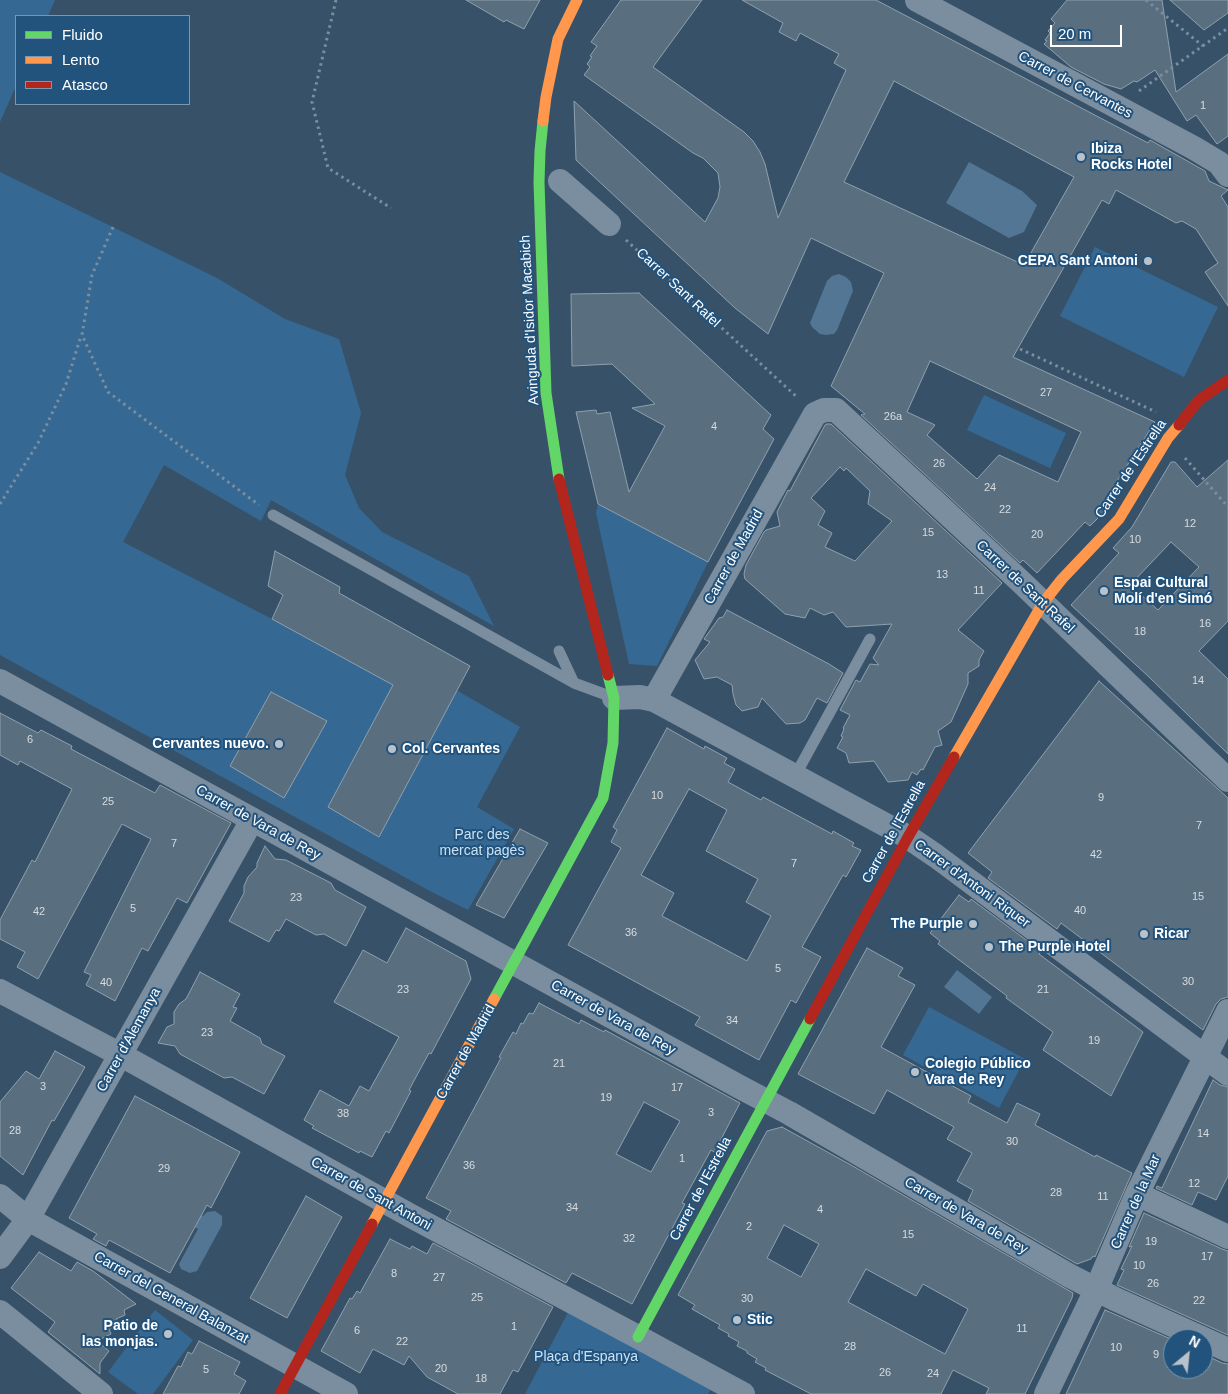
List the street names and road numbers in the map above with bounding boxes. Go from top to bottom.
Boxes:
street label: Carrer de Cervantes [1015,48,1135,122]
street label: Avinguda d'Isidor Macabich [517,234,543,406]
street label: Carrer Sant Rafel [632,245,724,331]
street label: Carrer de l'Estrella [1092,416,1170,522]
street label: Carrer de Madrid [701,507,767,607]
street label: Carrer de Sant Rafel [972,537,1078,637]
street label: Carrer de l'Estrella [859,777,929,887]
street label: Carrer de Vara de Rey [193,782,323,864]
street label: Carrer d'Antoni Riquer [911,836,1033,932]
street label: Carrer de Vara de Rey [548,977,678,1059]
street label: Carrer d'Alemanya [93,985,165,1095]
street label: Carrer de Madrid [433,1002,499,1102]
street label: Carrer de l'Estrella [666,1134,736,1244]
street label: Carrer de la Mar [1108,1152,1164,1252]
street label: Carrer de Sant Antoni [308,1154,434,1234]
street label: Carrer de Vara de Rey [901,1174,1031,1258]
street label: Carrer del General Balanzat [91,1248,251,1348]

